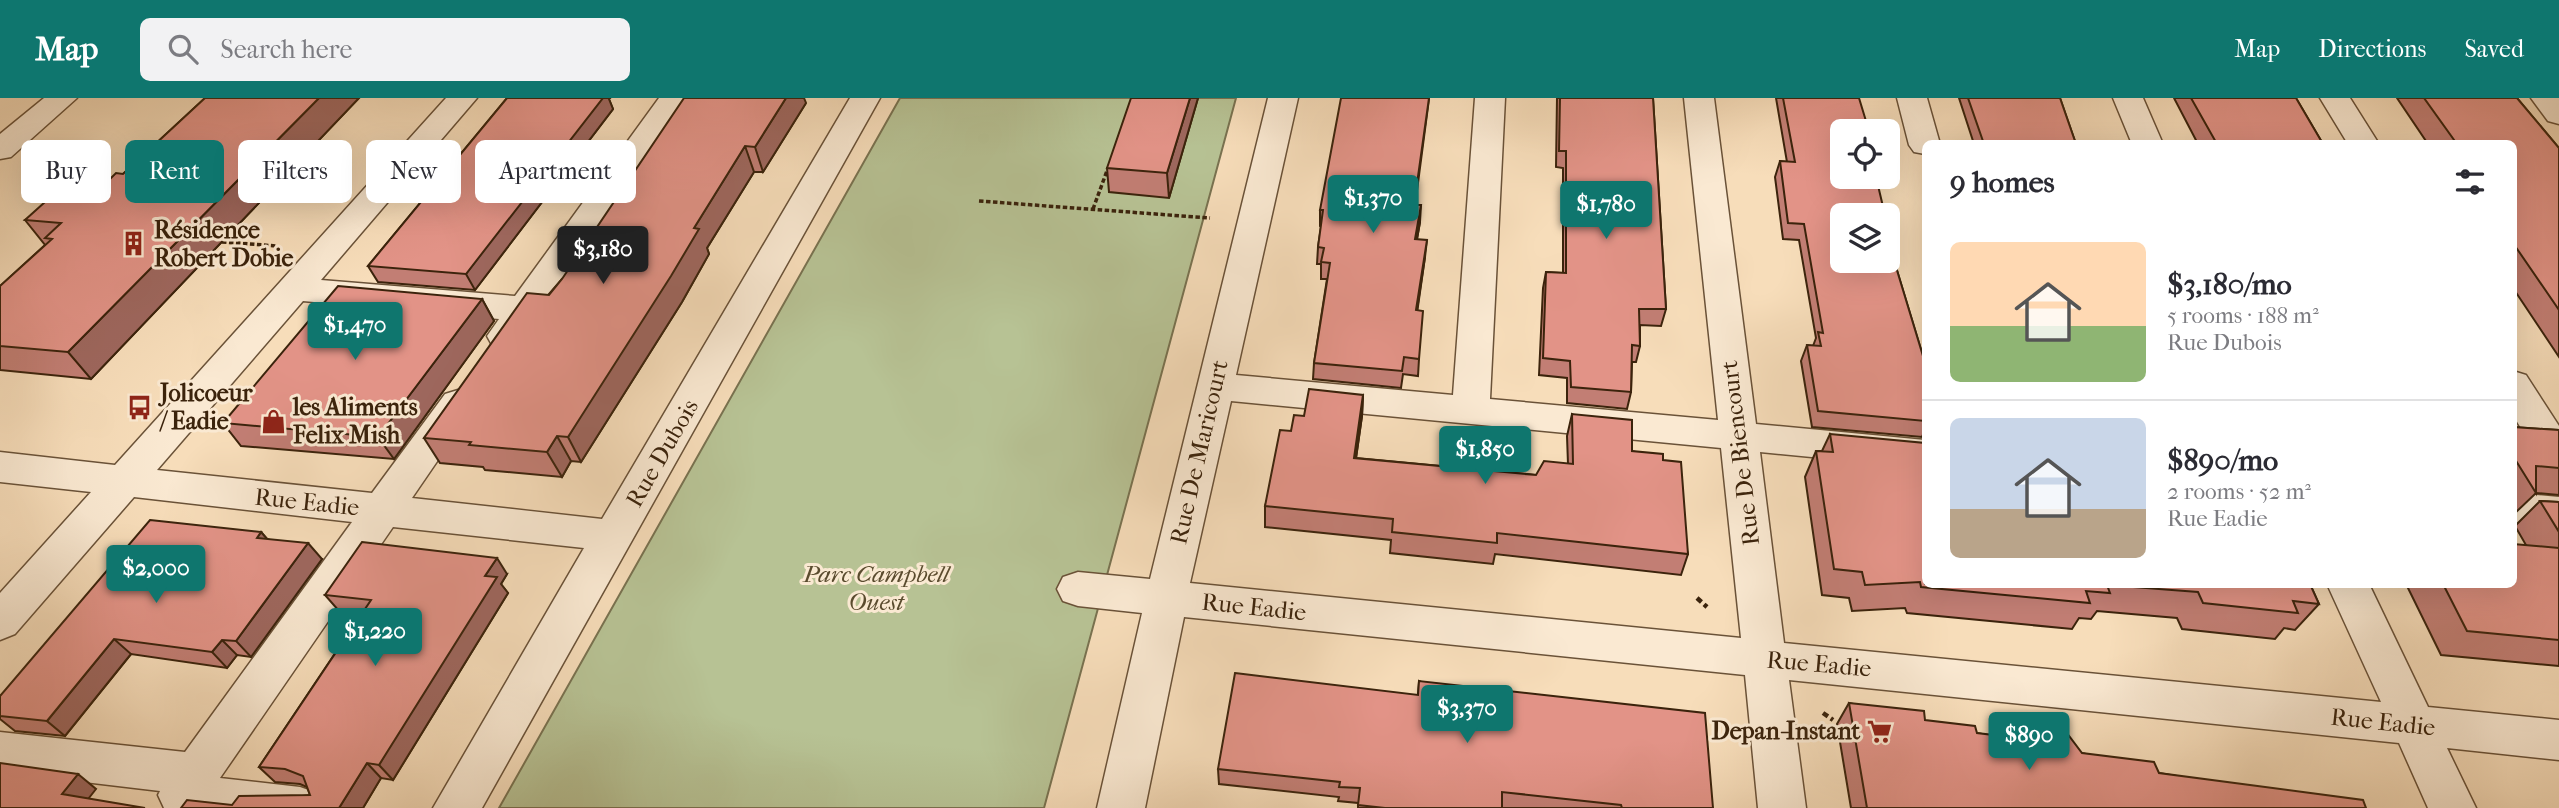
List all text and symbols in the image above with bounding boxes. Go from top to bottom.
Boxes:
search box [140,18,630,81]
text: Map [35,30,98,69]
icon: search [164,30,202,68]
text: Search here [220,34,352,65]
text: Map [2234,35,2280,63]
text: Directions [2318,35,2426,63]
text: Saved [2464,35,2524,63]
map controls [1830,119,1900,273]
button: locate [1830,119,1900,189]
chip: Buy [21,140,111,203]
chip: Rent [125,140,224,203]
chip: Filters [238,140,352,203]
chip: New [366,140,461,203]
chip: Apartment [475,140,636,203]
icon: filters [2451,163,2489,201]
text: 9 homes [1950,165,2055,200]
pin: $1,370 [1316,176,1430,235]
pin: $1,780 [1549,181,1663,241]
text: $1,370 [1344,184,1402,211]
text: $1,780 [1576,190,1636,217]
button: layers [1830,203,1900,273]
place label: Résidence Robert Dobie [154,216,293,272]
pin: $3,180 [546,226,660,286]
building icon: Résidence Robert Dobie [120,230,148,258]
text: $3,180 [573,235,633,262]
text: $3,180/mo [2167,267,2292,302]
icon: home [2006,270,2090,354]
pin: $1,470 [298,302,412,362]
text: 5 rooms · 188 m² [2167,302,2319,329]
text: $1,470 [324,311,386,338]
text: Rue Dubois [2167,329,2282,356]
street label: Rue De Maricourt [1164,357,1234,547]
street label: Rue De Biencourt [1715,359,1765,547]
place label: Jolicoeur / Eadie [158,379,253,435]
bus stop icon: Jolicoeur / Eadie [126,393,154,421]
place label: les Aliments Felix Mish [292,393,418,449]
street label: Rue Dubois [620,394,704,512]
shop icon: les Aliments Felix Mish [259,407,287,435]
pin: $1,850 [1428,426,1542,486]
text: $1,850 [1455,435,1515,462]
text: $890/mo [2167,443,2278,478]
icon: home [2006,446,2090,530]
text: 2 rooms · 52 m² [2167,478,2311,505]
street label: Rue Eadie [253,483,361,521]
text: Rue Eadie [2167,505,2268,532]
pin: $2,000 [99,546,213,605]
text: $2,000 [122,554,190,581]
park label: Parc Campbell Ouest [802,560,952,616]
street label: Rue Eadie [1200,588,1308,626]
pin: $1,220 [318,608,432,668]
text: $1,220 [344,617,406,644]
street label: Rue Eadie [1765,645,1873,683]
pin: $3,370 [1410,686,1524,745]
text: $3,370 [1437,694,1497,721]
street label: Rue Eadie [2329,703,2437,741]
pin: $890 [1988,712,2070,772]
place label: Depan-Instant [1711,717,1860,745]
supermarket icon: Depan-Instant [1866,717,1894,745]
text: $890 [2005,721,2053,748]

